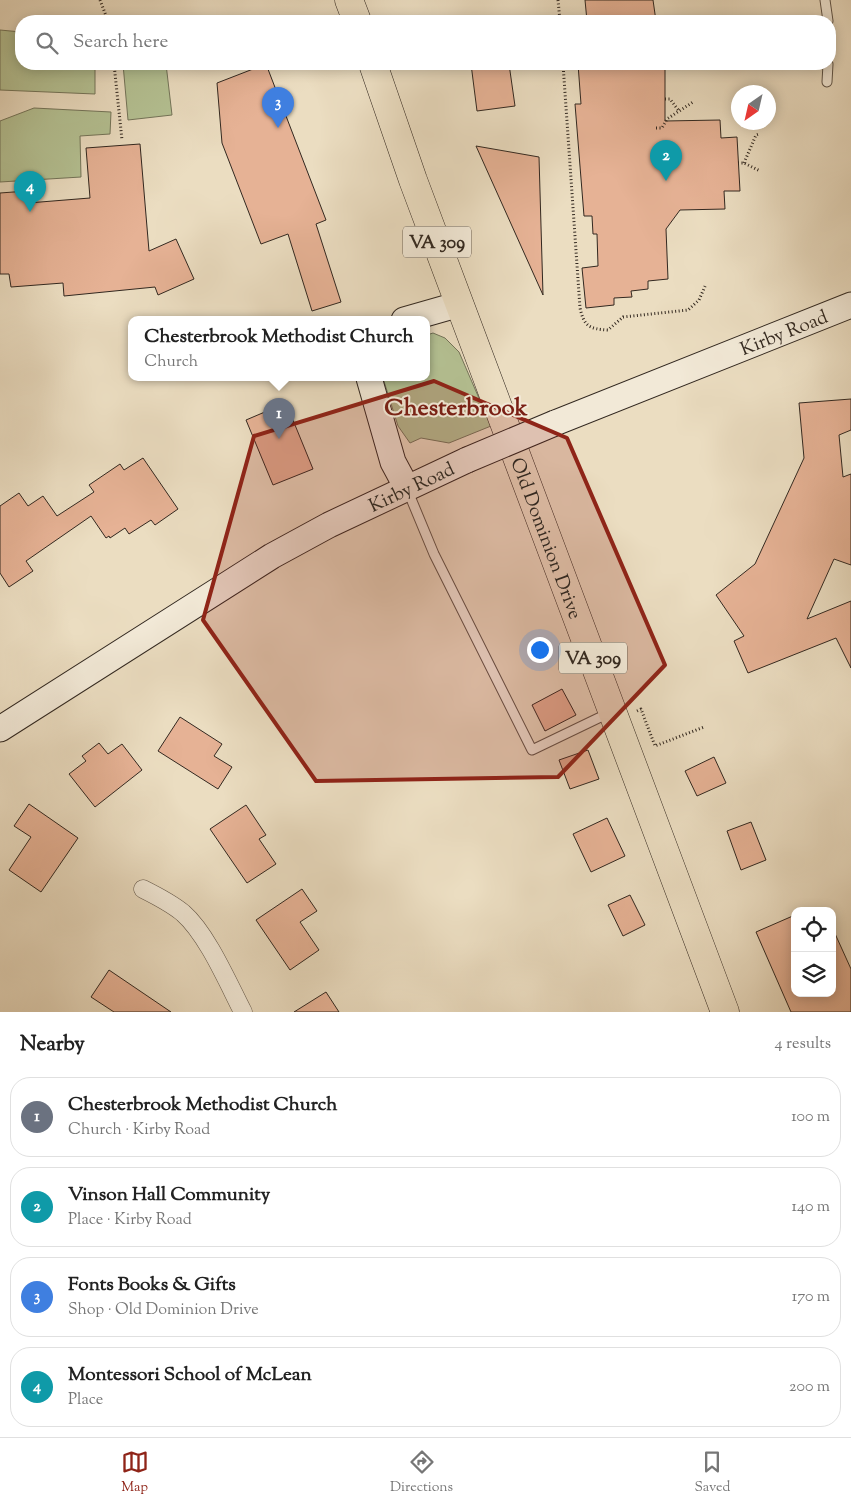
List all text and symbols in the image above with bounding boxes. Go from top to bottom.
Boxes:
search box [15,15,836,70]
icon: search [33,29,61,57]
text: Search here [73,29,168,56]
north arrow [731,85,776,130]
pin: 3 [262,87,294,128]
pin: 2 [650,140,682,181]
pin: 4 [14,171,46,212]
road number: VA 309 [403,226,471,258]
street label: Kirby Road [737,305,832,364]
popup [128,316,430,381]
text: Chesterbrook Methodist Church [144,324,414,351]
text: Church [144,351,198,374]
district label: Chesterbrook [384,392,529,426]
pin: 1 [263,398,295,439]
street label: Old Dominion Drive [502,454,588,624]
street label: Kirby Road [365,457,460,520]
your location [527,637,553,663]
road number: VA 309 [559,642,627,674]
map controls [791,907,836,997]
button: locate [791,907,836,952]
button: layers [791,952,836,997]
text: Nearby [20,1030,85,1060]
text: 4 results [775,1033,831,1056]
text: Chesterbrook Methodist Church [68,1092,337,1119]
text: 1 [34,1106,40,1129]
text: 100 m [791,1106,830,1129]
text: Church · Kirby Road [68,1119,210,1142]
text: Vinson Hall Community [68,1182,270,1209]
text: 2 [33,1196,41,1219]
text: 140 m [792,1196,830,1219]
text: Place · Kirby Road [68,1209,192,1232]
text: Fonts Books & Gifts [68,1272,236,1299]
text: 3 [34,1286,40,1309]
text: 170 m [792,1286,830,1309]
text: Shop · Old Dominion Drive [68,1299,259,1322]
text: Montessori School of McLean [68,1362,312,1389]
text: 4 [33,1376,41,1399]
text: 200 m [789,1376,830,1399]
text: Place [68,1389,103,1412]
tab: Map [121,1448,149,1498]
tab: Directions [390,1448,453,1498]
tab: Saved [694,1448,730,1498]

